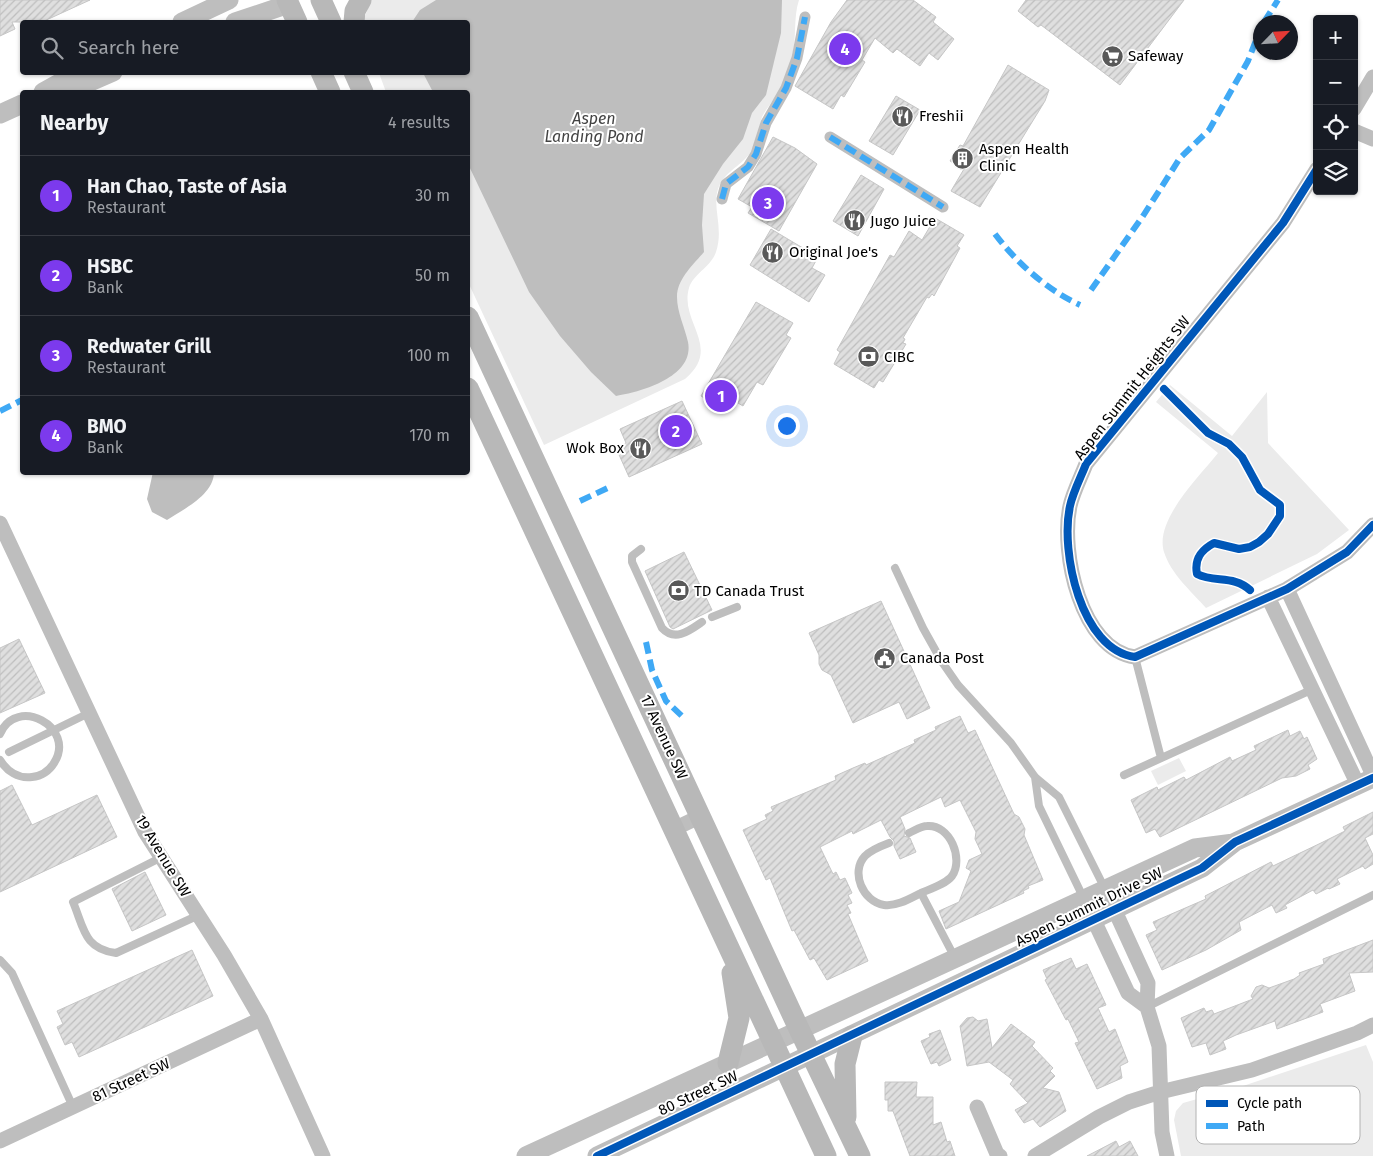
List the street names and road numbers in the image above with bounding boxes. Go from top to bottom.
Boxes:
street label: Aspen Summit Heights SW [1070,312,1194,464]
street label: 17 Avenue SW [637,692,692,783]
street label: 19 Avenue SW [131,812,195,901]
street label: Aspen Summit Drive SW [1013,863,1166,950]
street label: 81 Street SW [89,1054,173,1106]
street label: 80 Street SW [655,1066,741,1119]

